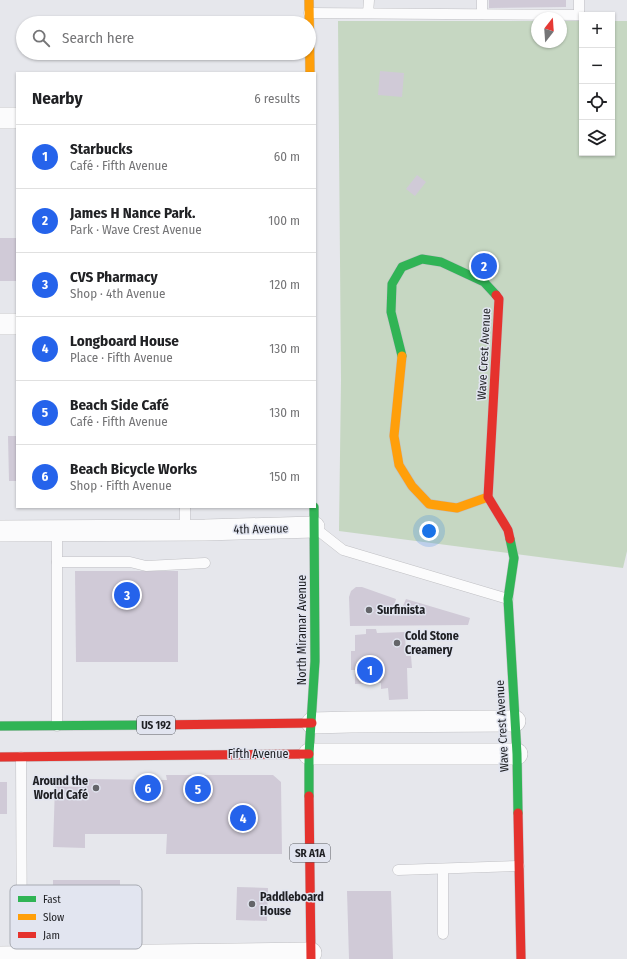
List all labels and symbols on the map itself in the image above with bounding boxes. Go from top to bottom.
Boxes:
north arrow [531,12,567,48]
pin: 2 [471,251,497,281]
street label: Wave Crest Avenue [475,308,493,400]
your location [419,521,439,541]
street label: 4th Avenue [233,522,289,536]
street label: North Miramar Avenue [295,575,309,685]
pin: 3 [114,580,140,610]
place label: Surfinista [377,603,425,617]
marker: Surfinista [364,605,374,615]
place label: Cold Stone Creamery [405,629,459,657]
marker: Cold Stone Creamery [392,638,402,648]
pin: 1 [357,655,383,685]
street label: Wave Crest Avenue [493,680,511,772]
road number: US 192 [137,716,175,734]
street label: Fifth Avenue [228,747,288,761]
pin: 6 [135,773,161,803]
place label: Around the World Café [32,774,88,802]
pin: 5 [185,774,211,804]
marker: Around the World Café [91,783,101,793]
pin: 4 [230,803,256,833]
road number: SR A1A [290,844,330,862]
legend [10,885,142,949]
place label: Paddleboard House [260,890,324,918]
text: Fast [43,893,61,906]
marker: Paddleboard House [247,899,257,909]
text: Slow [43,911,64,924]
text: Jam [43,929,60,942]

